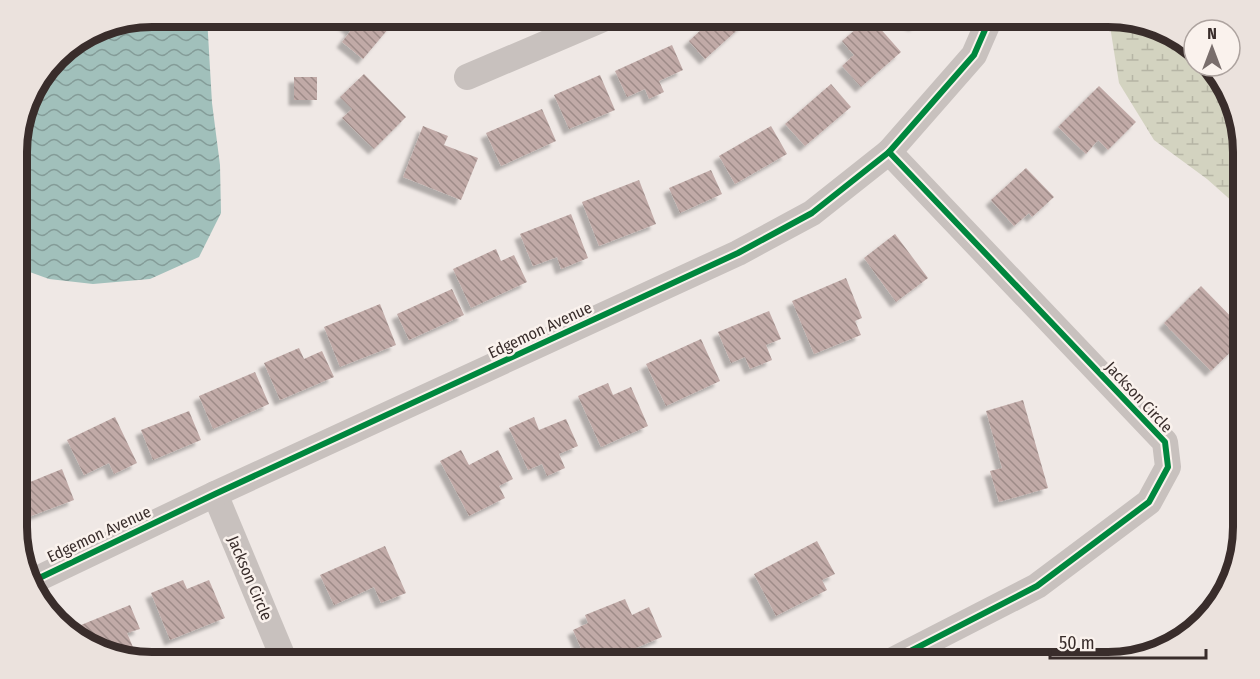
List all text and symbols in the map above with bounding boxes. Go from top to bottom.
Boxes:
north arrow [1182,18,1242,78]
text: N [1207,24,1217,43]
street label: Edgemon Avenue [485,298,595,362]
street label: Jackson Circle [1101,358,1177,436]
street label: Edgemon Avenue [44,502,154,566]
street label: Jackson Circle [224,533,276,623]
scale bar [1050,622,1206,660]
text: 50 m [1059,632,1095,654]

